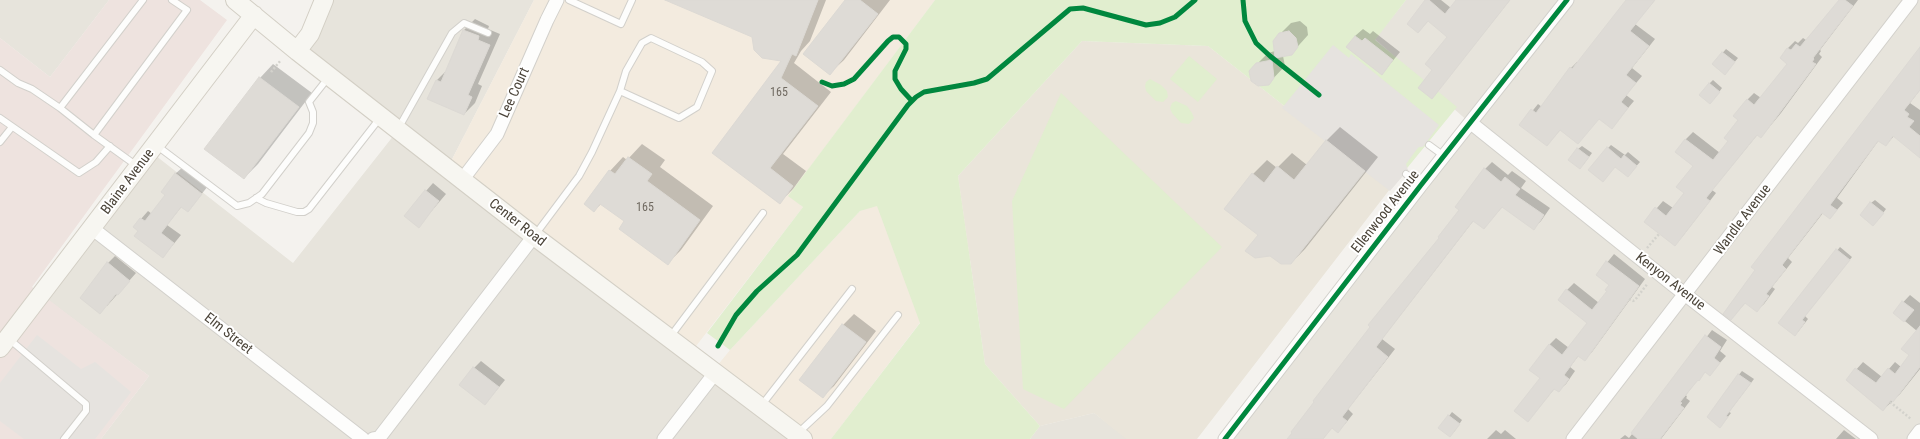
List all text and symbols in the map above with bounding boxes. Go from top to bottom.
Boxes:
street label: Lee Court [496,65,534,121]
house number: 165 [770,86,788,100]
street label: Blaine Avenue [98,146,158,218]
street label: Ellenwood Avenue [1348,167,1424,257]
street label: Wandle Avenue [1711,181,1775,259]
street label: Center Road [485,196,549,250]
house number: 165 [636,201,654,215]
street label: Kenyon Avenue [1632,250,1708,314]
street label: Elm Street [200,310,256,358]

